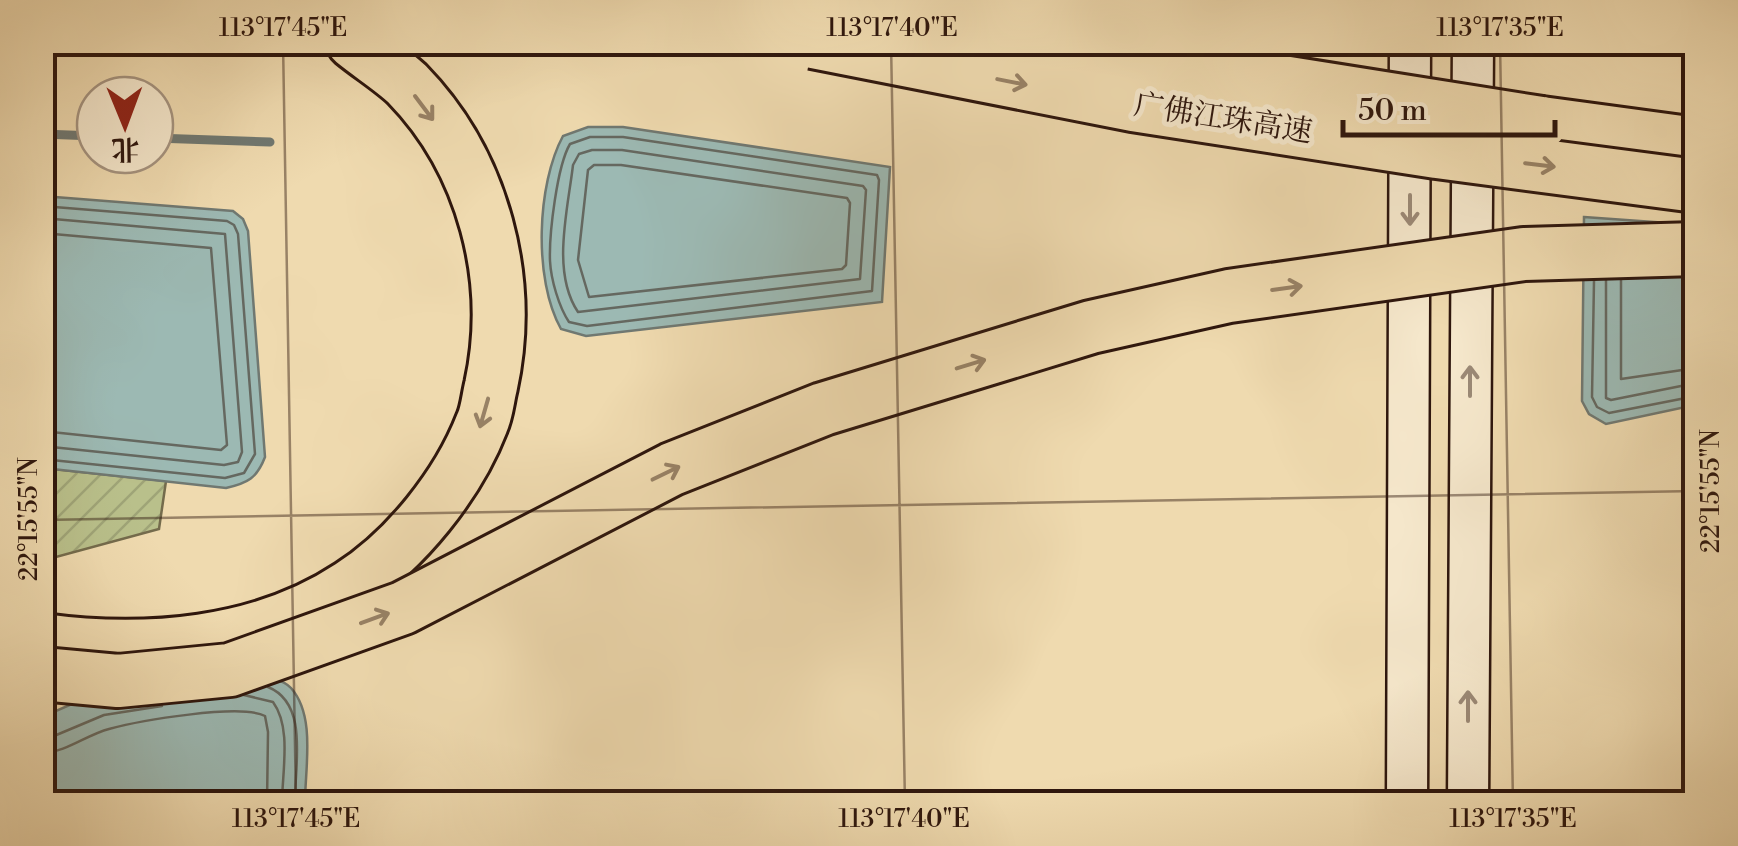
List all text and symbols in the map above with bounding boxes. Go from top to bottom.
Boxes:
text: 113°17'45"E [219,13,347,44]
text: 113°17'40"E [826,13,958,44]
text: 113°17'35"E [1436,13,1564,44]
one-way arrow [995,73,1027,92]
north arrow [75,75,175,175]
scale bar [1343,75,1556,137]
street label: 广佛江珠高速 [1131,86,1315,152]
text: 50 m [1358,92,1427,130]
one-way arrow [414,94,435,121]
text: 北 [111,131,140,166]
one-way arrow [1523,157,1556,175]
one-way arrow [1400,192,1420,225]
one-way arrow [1270,278,1302,296]
one-way arrow [955,354,987,372]
one-way arrow [1461,366,1480,398]
one-way arrow [473,396,492,428]
text: 22°15'55"N [1696,429,1727,553]
text: 22°15'55"N [14,457,45,581]
one-way arrow [650,462,680,481]
one-way arrow [359,608,390,626]
one-way arrow [1459,691,1478,723]
text: 113°17'45"E [232,804,360,835]
text: 113°17'40"E [838,804,970,835]
text: 113°17'35"E [1449,804,1577,835]

